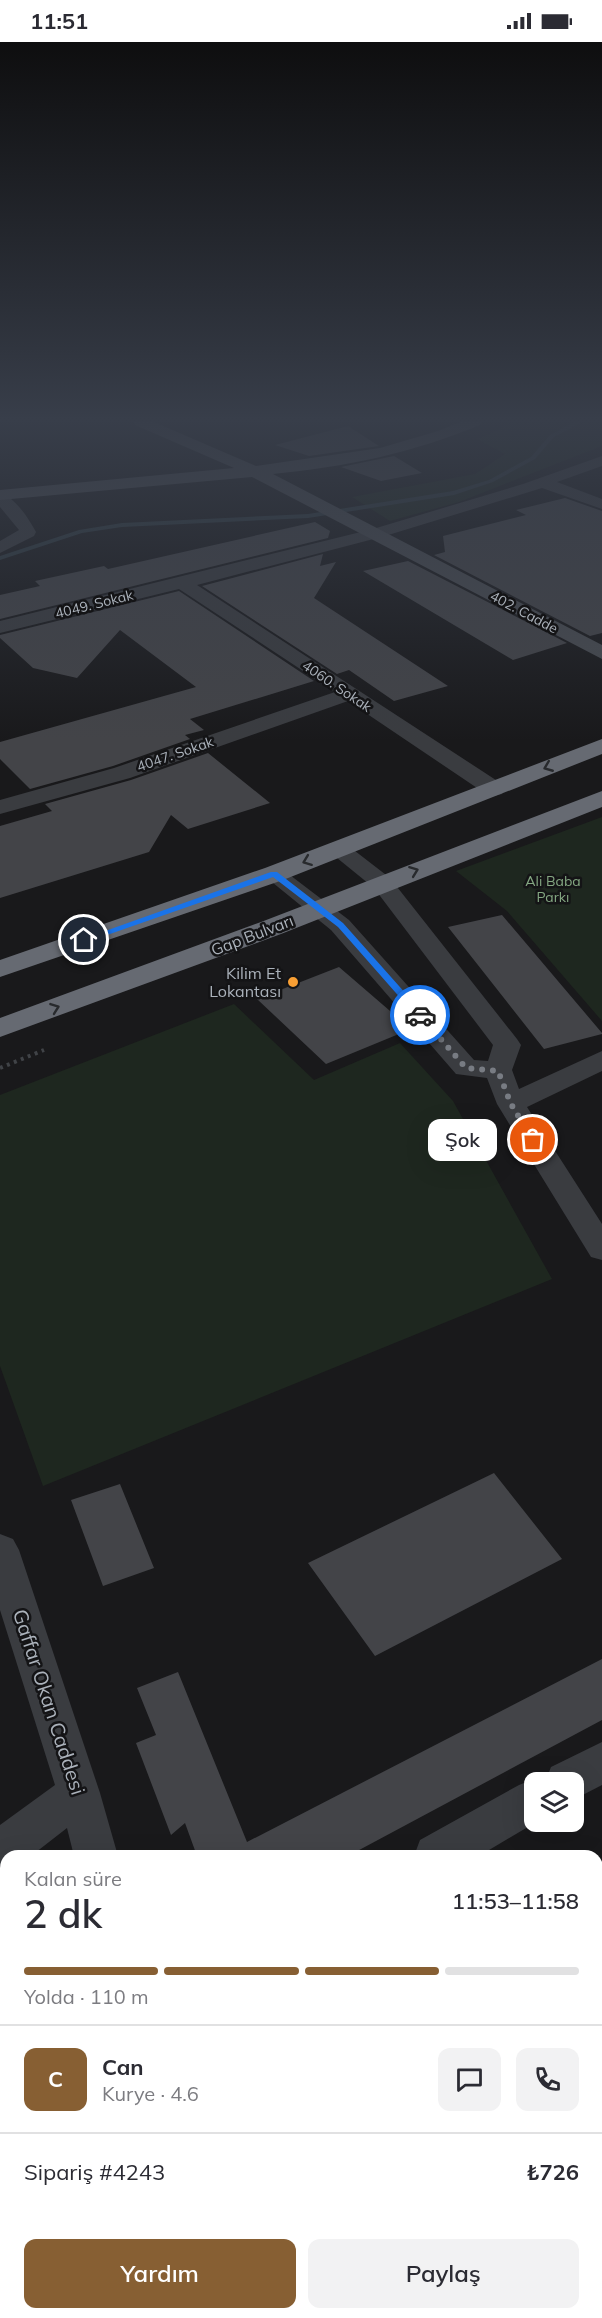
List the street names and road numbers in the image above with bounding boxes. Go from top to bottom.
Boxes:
street label: 4049. Sokak [53,585,136,622]
street label: 402. Cadde [487,587,561,637]
street label: 4060. Sokak [299,656,376,716]
street label: 4047. Sokak [134,732,216,776]
street label: Gap Bulvarı [208,910,296,960]
street label: Gaffar Okan Caddesi [8,1606,91,1798]

